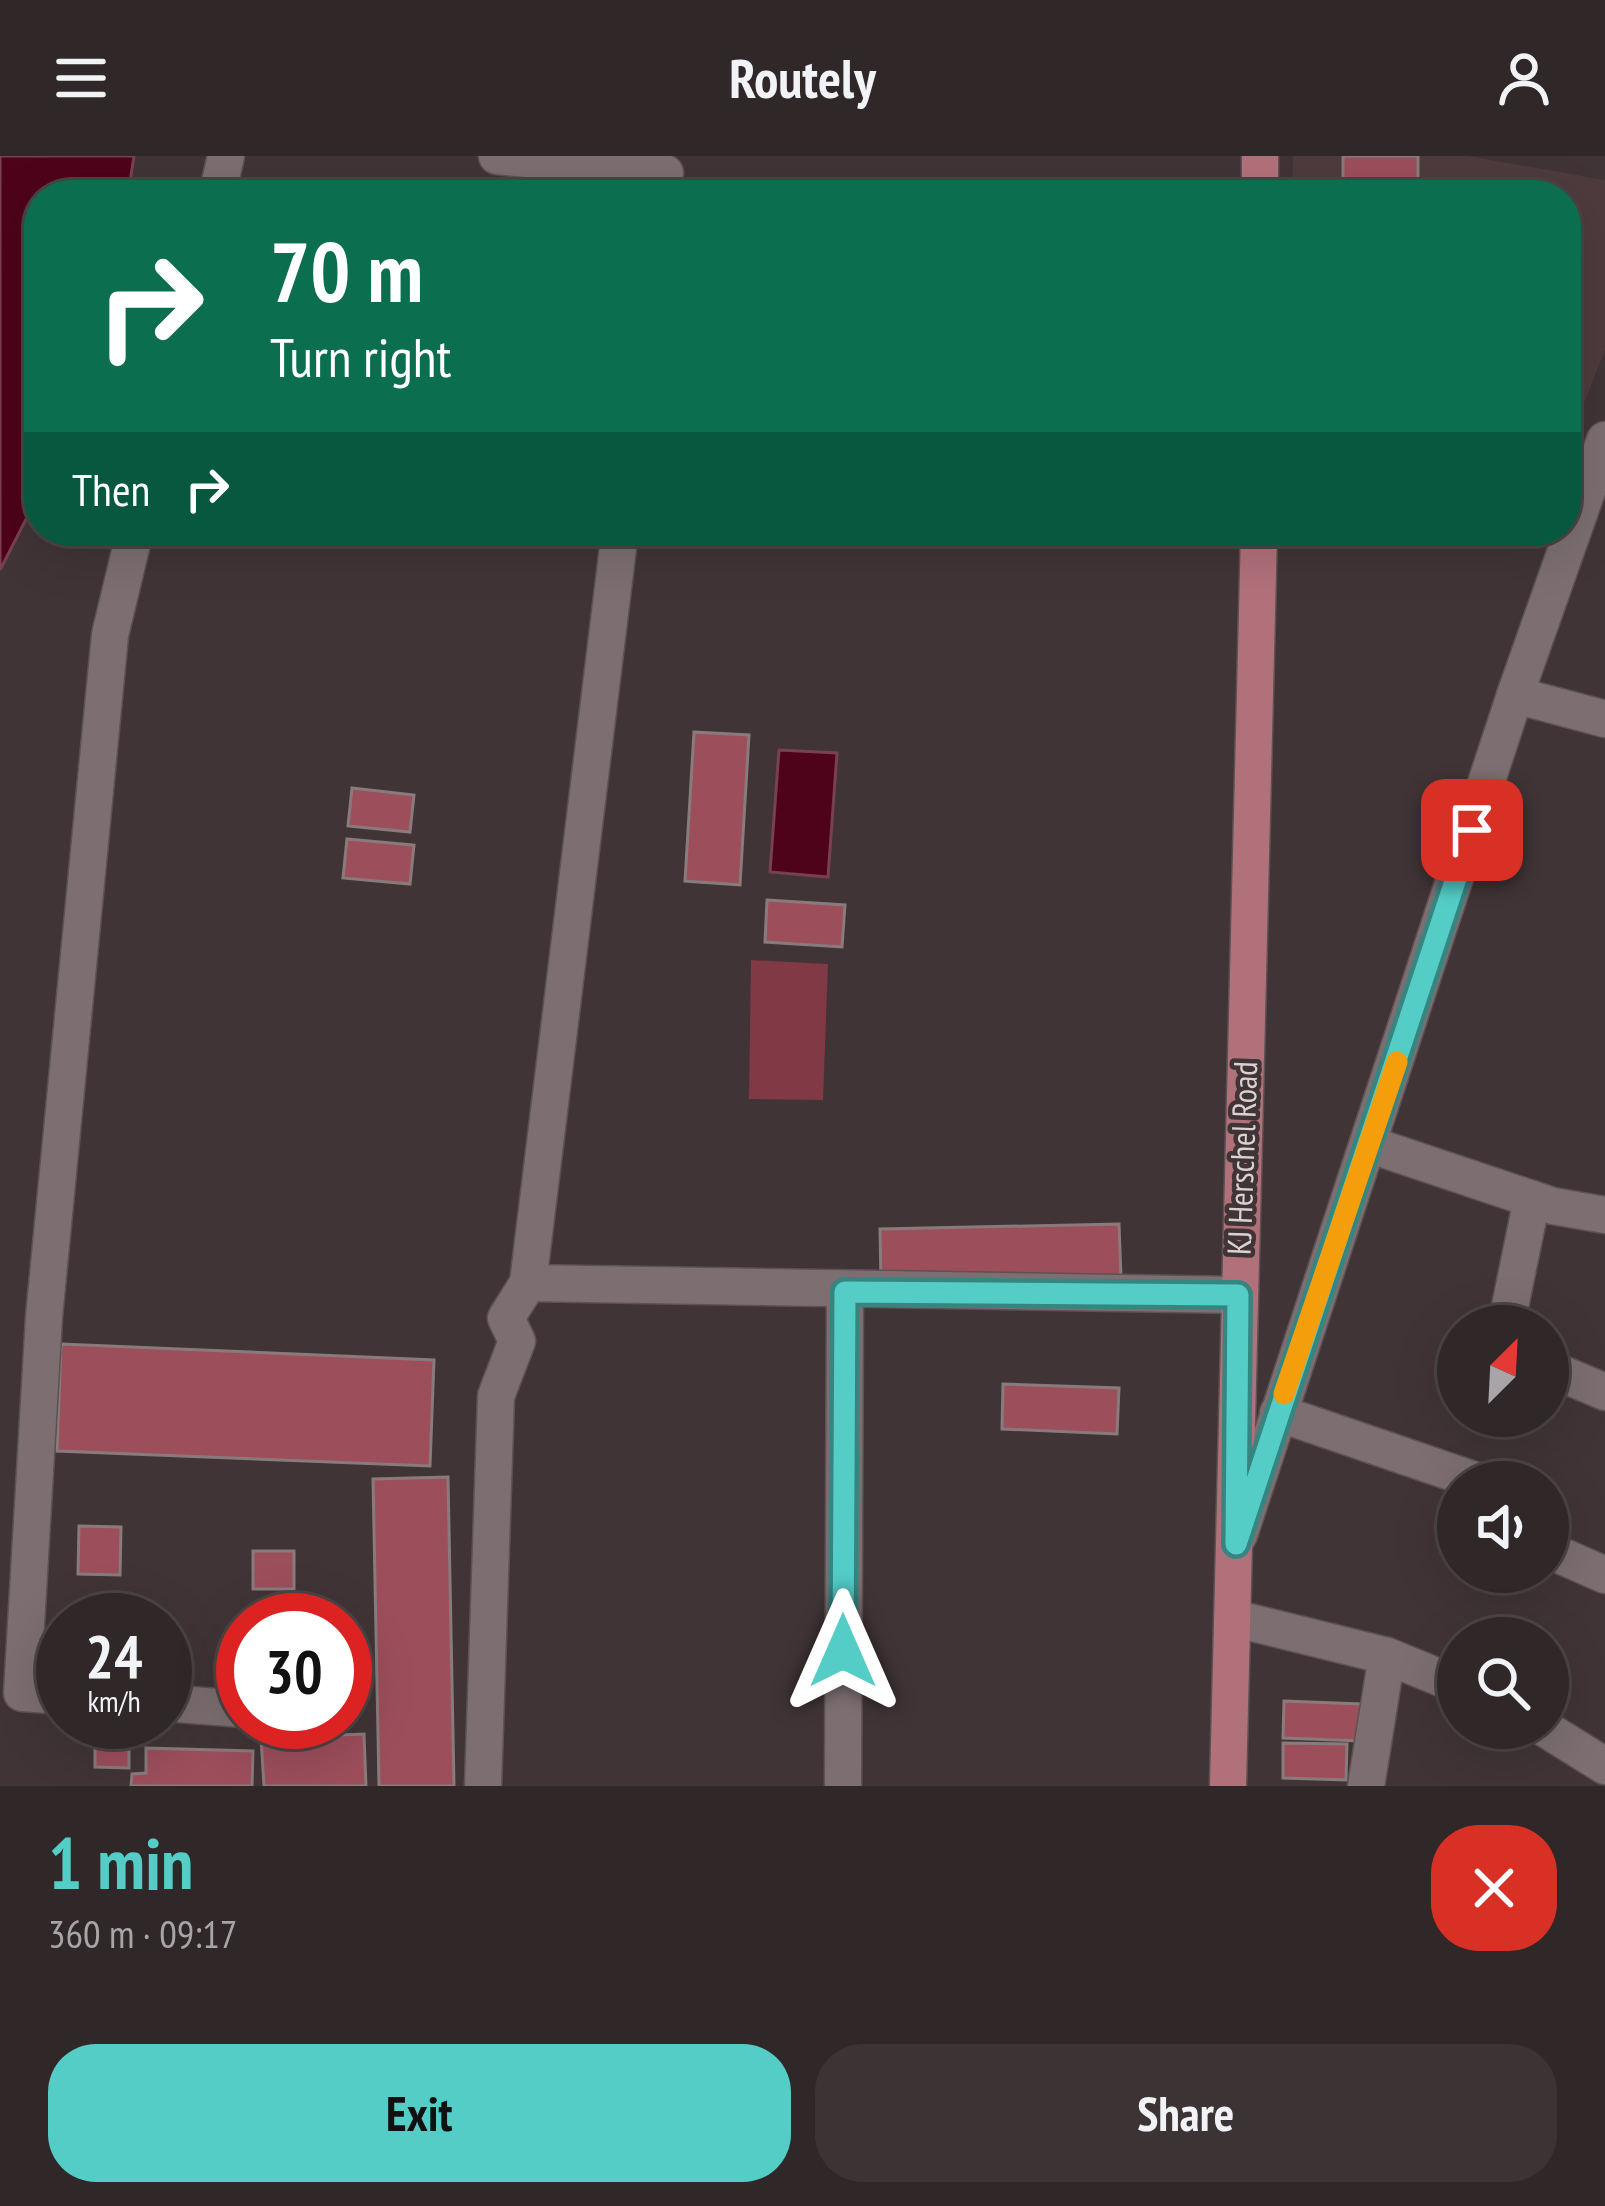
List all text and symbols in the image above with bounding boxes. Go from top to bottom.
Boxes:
text: Routely [729,43,876,113]
icon: menu [48,45,114,111]
icon: person [1491,45,1557,111]
text: 70 m [270,216,423,325]
icon: right [72,228,228,384]
text: Turn right [270,322,451,392]
icon: right [174,456,240,522]
text: Then [72,460,150,518]
pin [1421,779,1523,881]
icon: arrive [1439,797,1505,863]
street label: KJ Herschel Road [1217,1060,1266,1255]
north arrow [1437,1305,1569,1437]
map controls [1437,1305,1569,1749]
button: sound [1437,1461,1569,1593]
position arrow [780,1588,906,1714]
speed limit sign: 30 [216,1593,372,1749]
text: 24 [85,1617,143,1695]
button: search [1437,1617,1569,1749]
text: km/h [87,1681,141,1720]
text: 1 min [48,1816,193,1909]
button: close [1431,1825,1557,1951]
text: 360 m · 09:17 [48,1908,237,1959]
button: Exit [48,2044,791,2182]
button: Share [815,2044,1557,2182]

